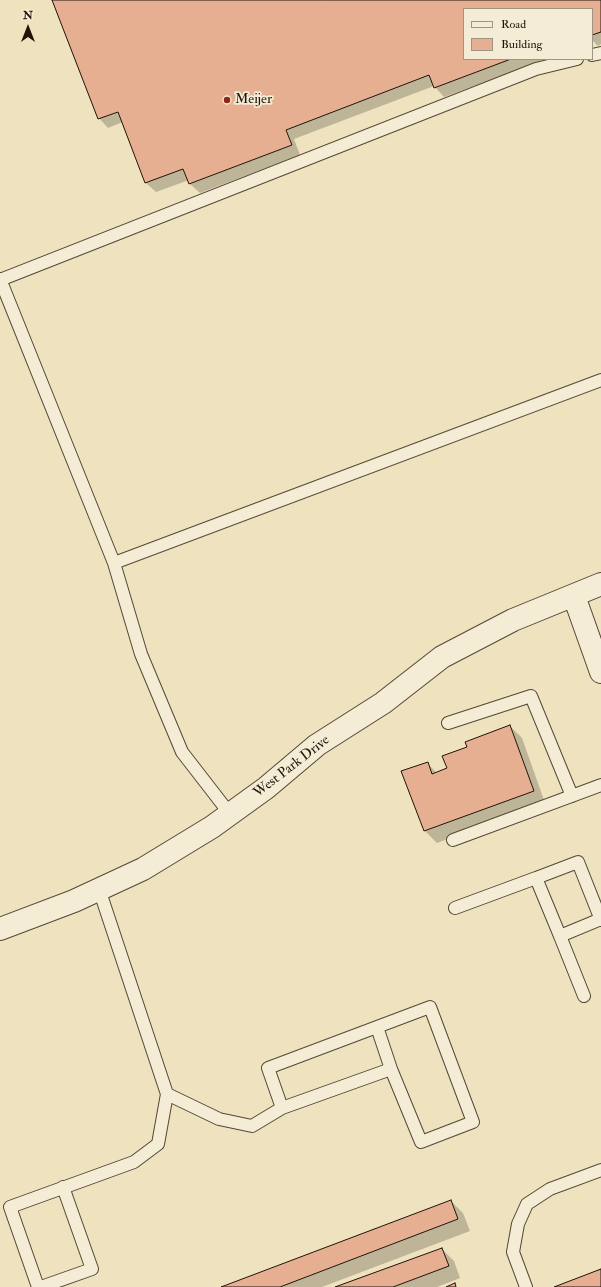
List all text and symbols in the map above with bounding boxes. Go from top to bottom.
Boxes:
north arrow [8,8,48,48]
legend [463,8,593,60]
text: N [23,9,33,22]
text: Road [501,17,526,32]
text: Building [501,37,542,52]
place label: Meijer [235,92,272,108]
marker: Meijer [222,95,232,105]
street label: West Park Drive [251,732,333,802]

